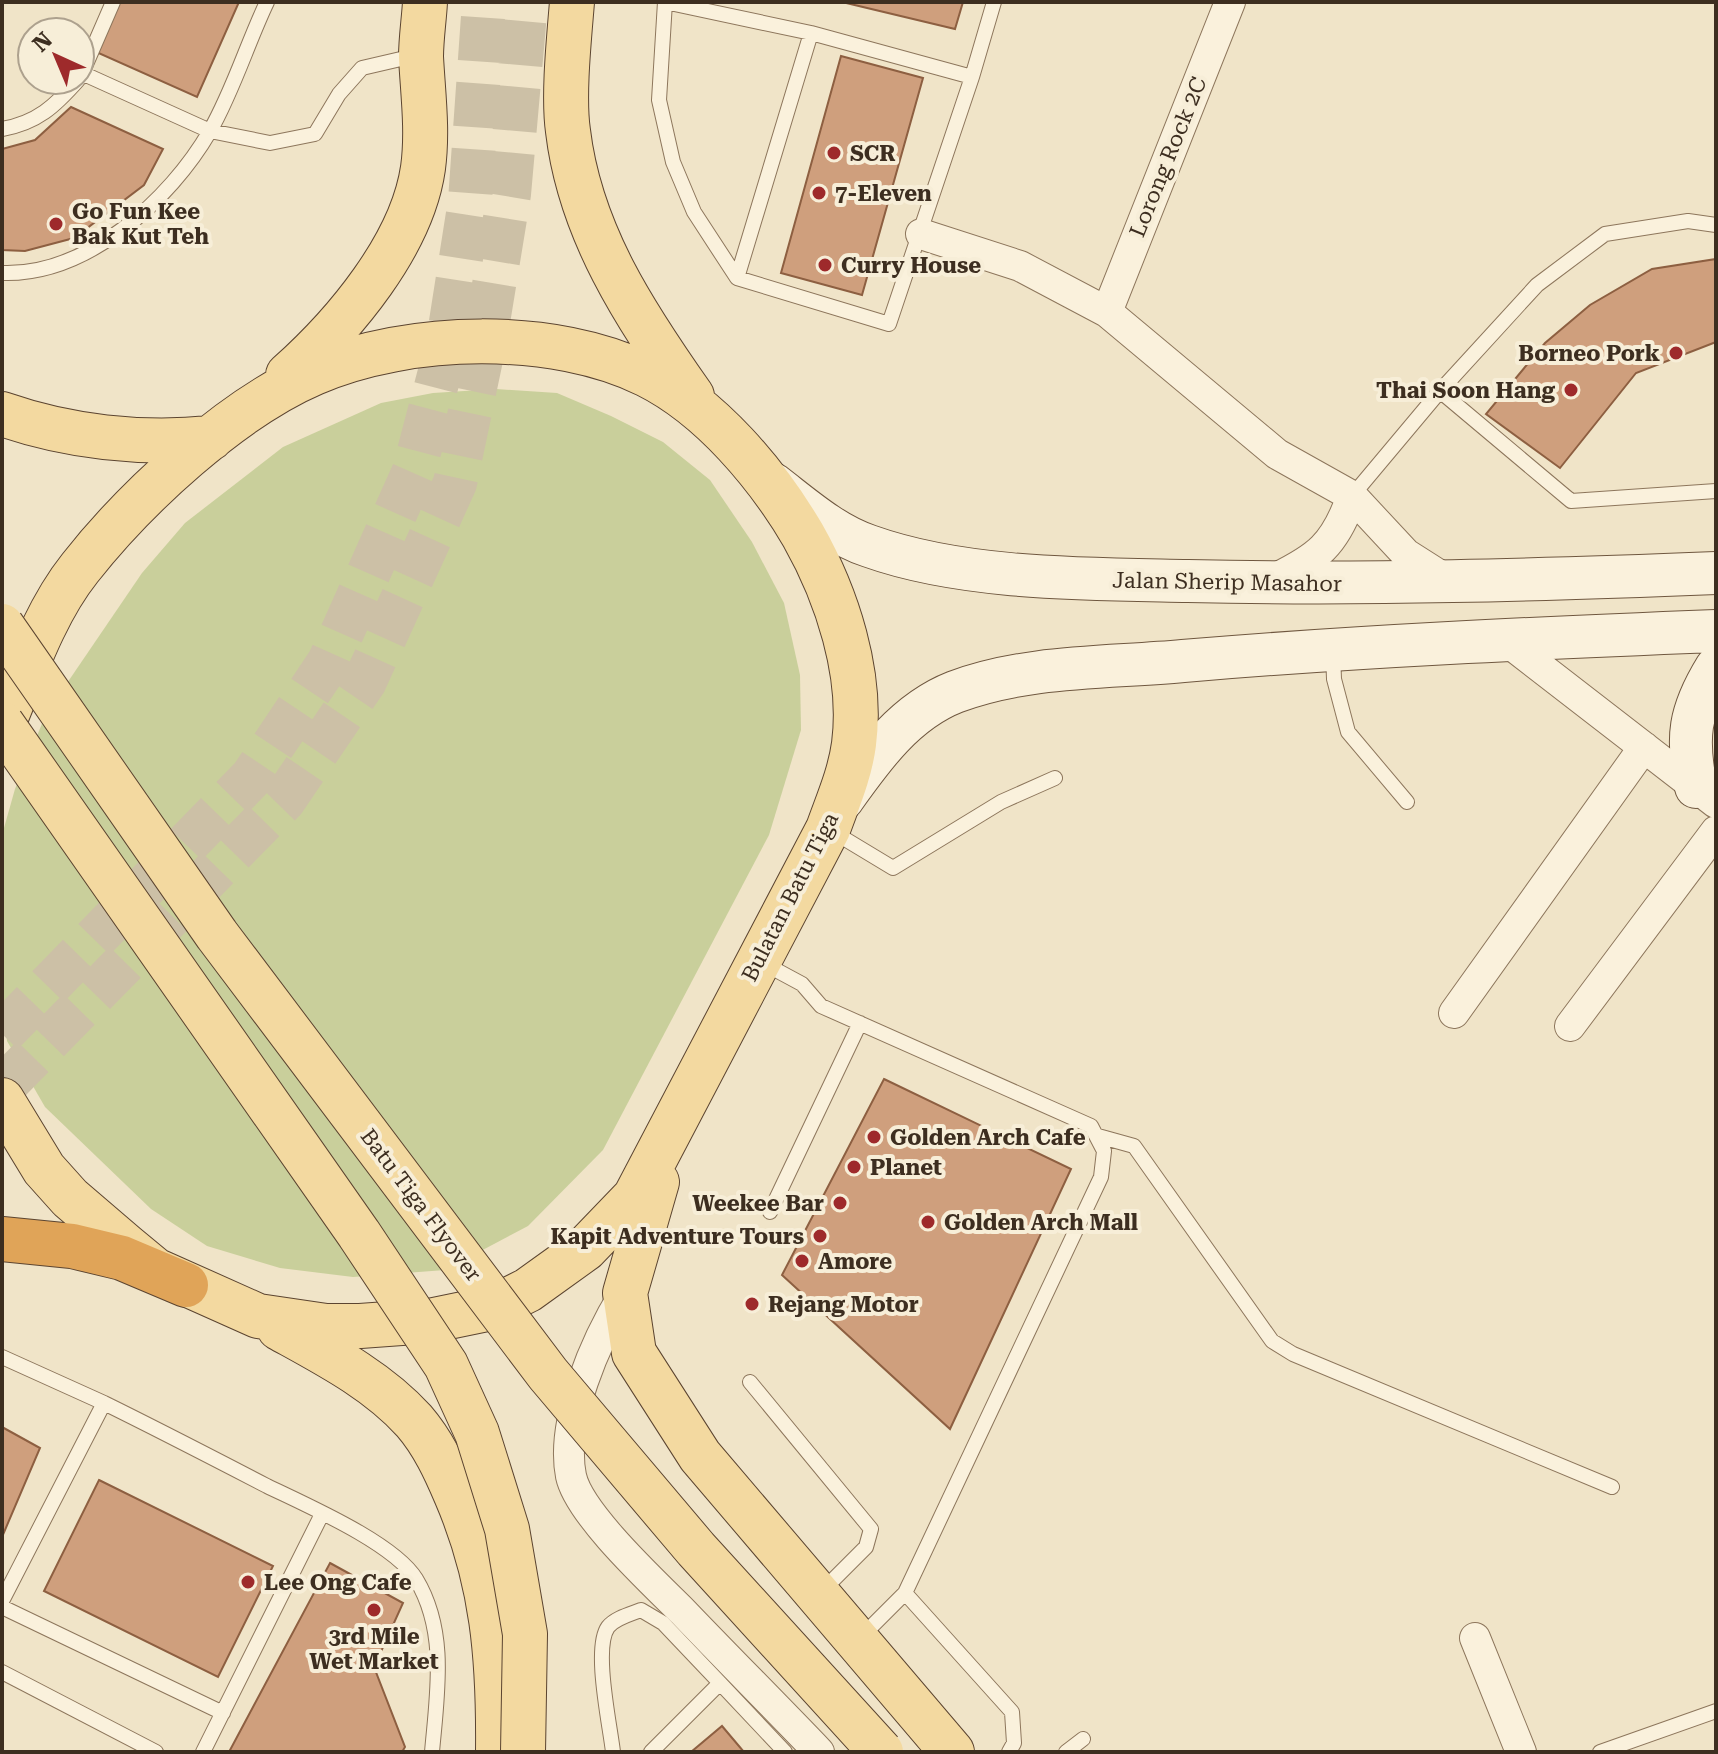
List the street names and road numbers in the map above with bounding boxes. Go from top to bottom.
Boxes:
street label: Lorong Rock 2C [1125,73,1211,241]
street label: Jalan Sherip Masahor [1112,567,1342,597]
street label: Bulatan Batu Tiga [737,808,843,986]
street label: Batu Tiga Flyover [356,1124,486,1286]

